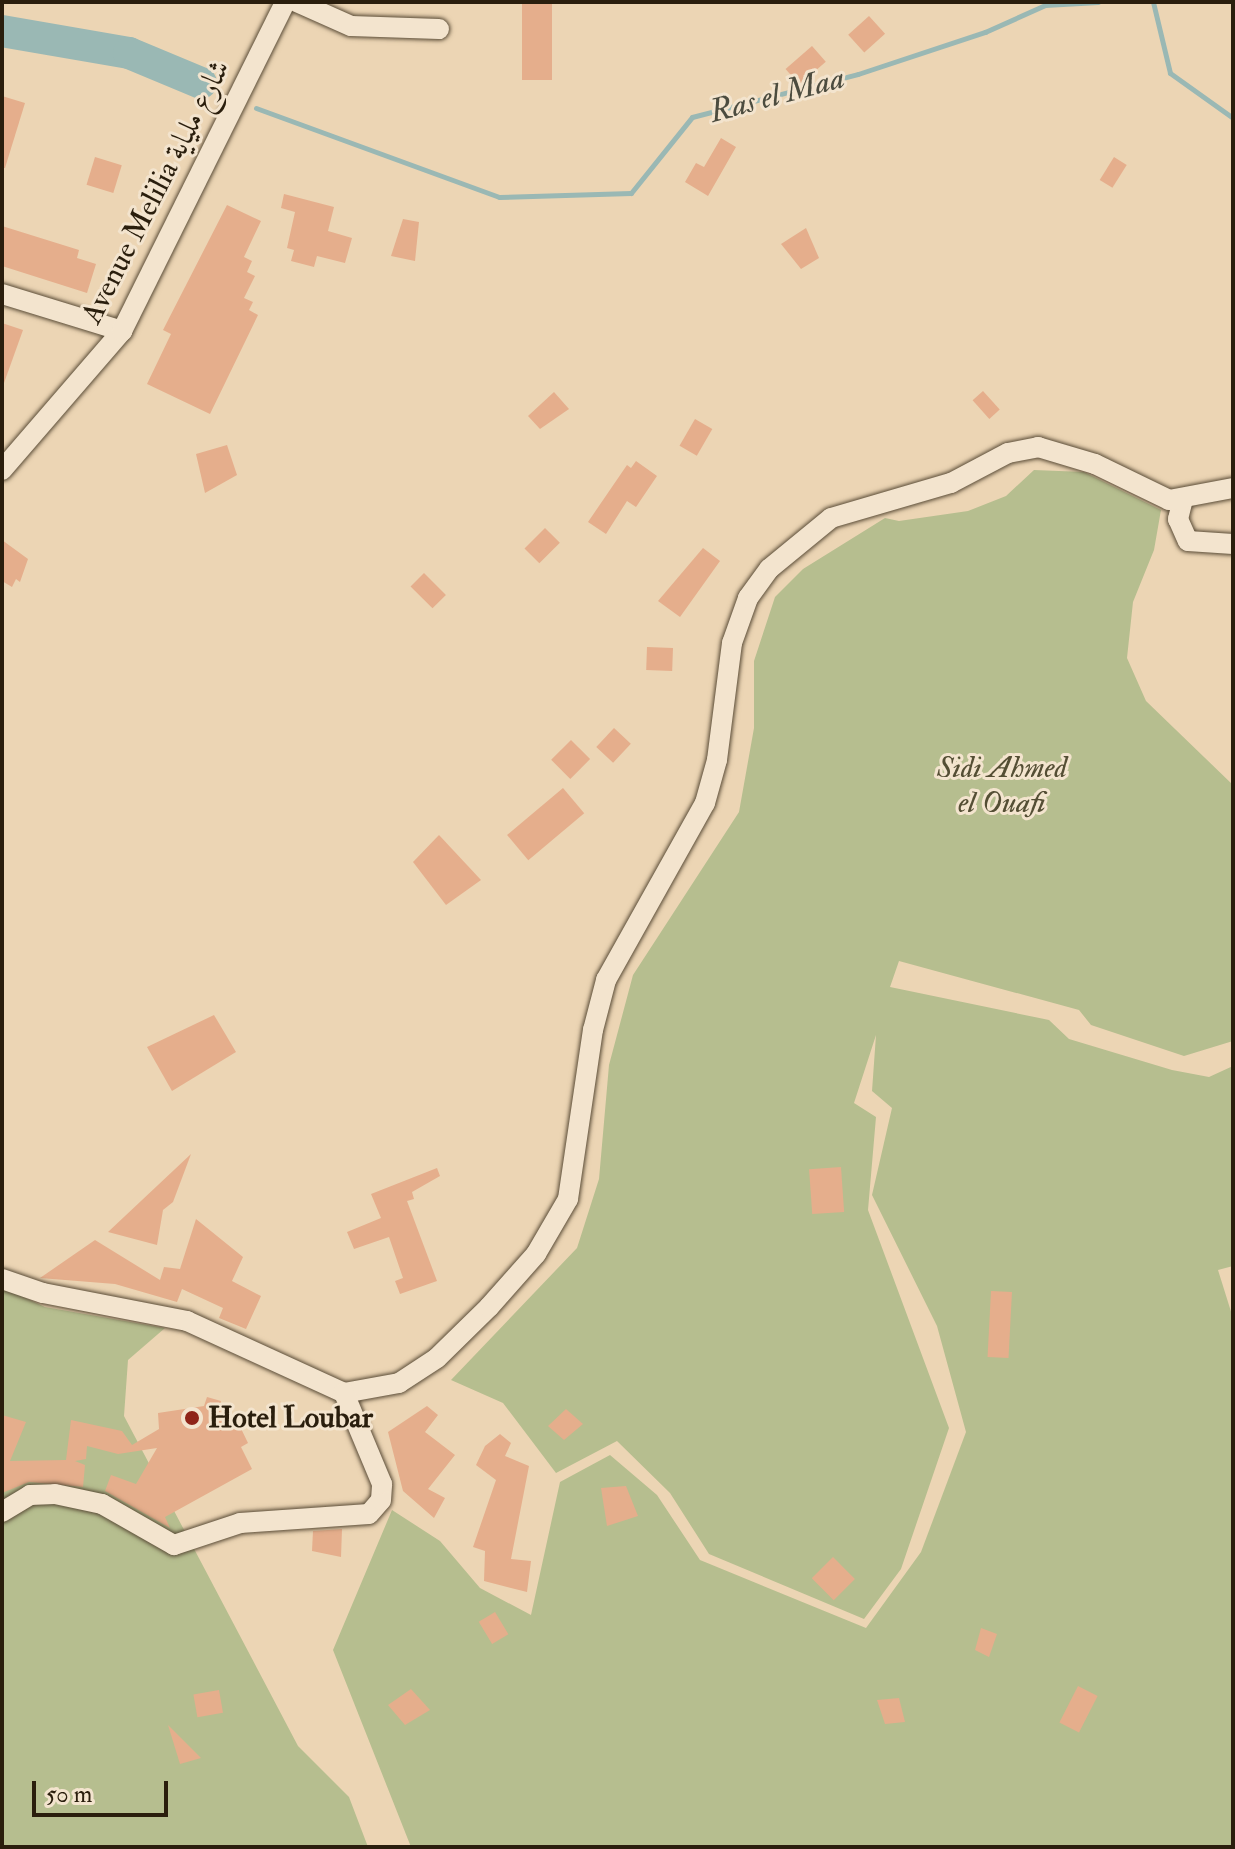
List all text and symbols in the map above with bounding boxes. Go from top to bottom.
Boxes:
street label: Avenue Melilia شارع ملياية [74,54,238,330]
water label: Ras el Maa [705,59,849,131]
park label: Sidi Ahmed el Ouafi [937,750,1067,820]
place label: Hotel Loubar [208,1400,373,1436]
marker: Hotel Loubar [183,1409,201,1427]
scale bar [36,1765,172,1815]
text: 50 m [46,1779,92,1810]

